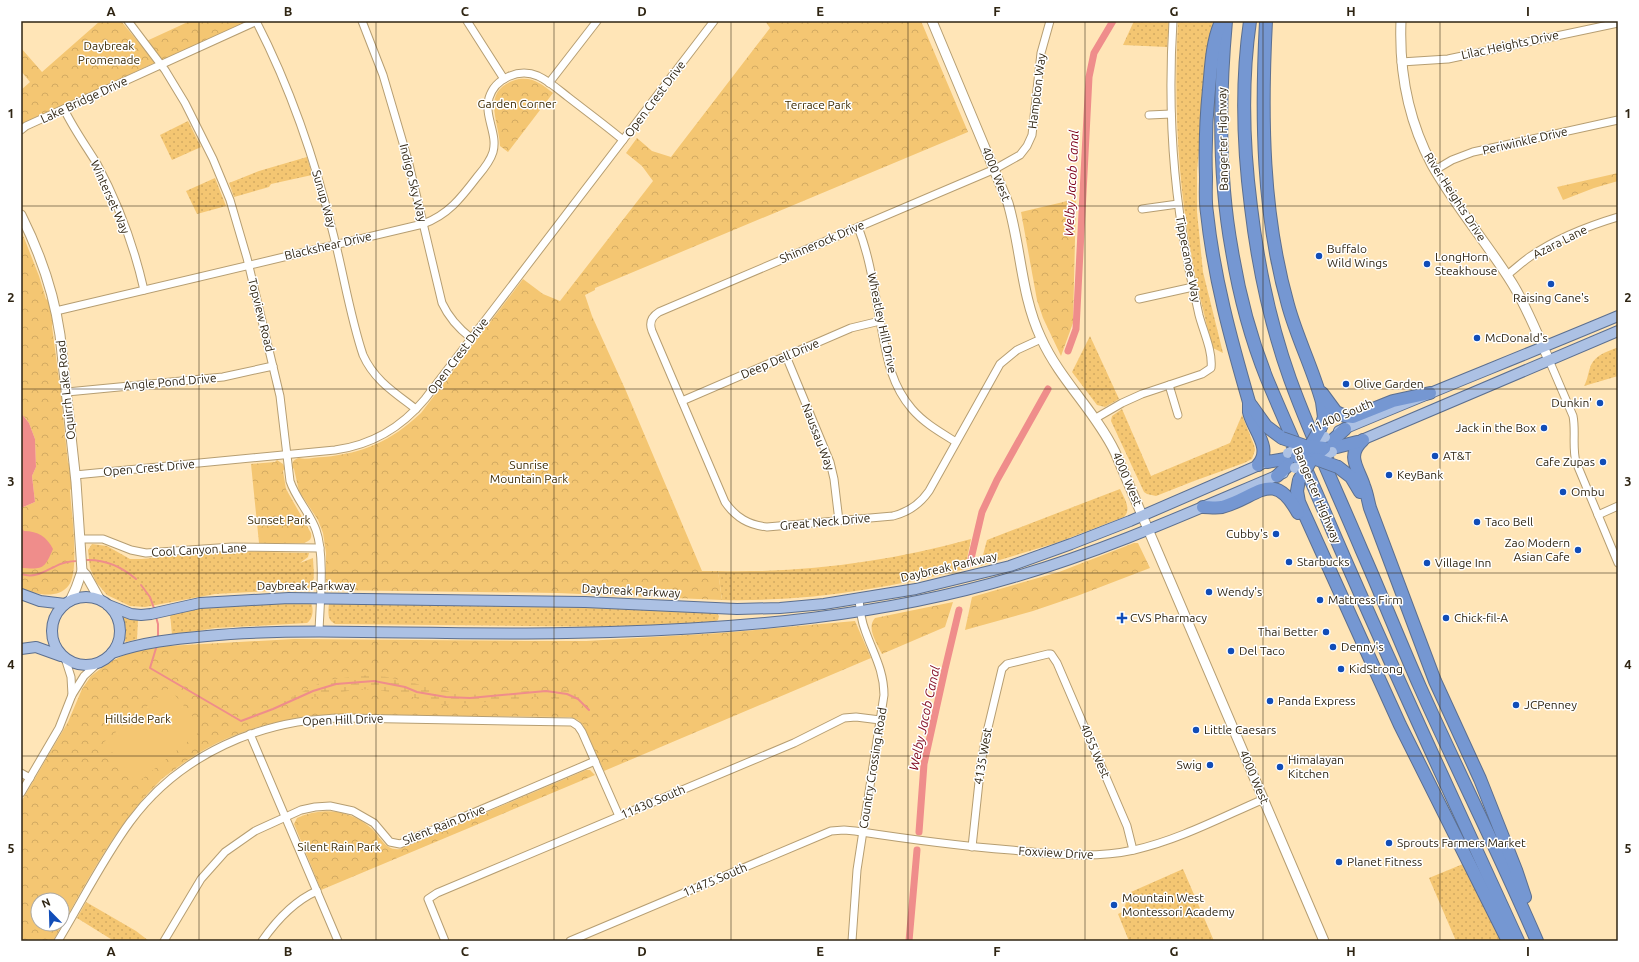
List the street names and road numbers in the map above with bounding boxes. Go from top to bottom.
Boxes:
street label: Lilac Heights Drive [1460,28,1560,61]
street label: Hampton Way [1025,52,1048,129]
street label: Open Crest Drive [622,58,688,139]
street label: Lake Bridge Drive [38,74,129,125]
street label: Bangerter Highway [1215,87,1230,191]
street label: Periwinkle Drive [1481,124,1569,157]
street label: Indigo Sky Way [397,142,430,224]
street label: 4000 West [980,145,1013,203]
street label: River Heights Drive [1422,150,1489,243]
street label: Winterset Way [88,158,133,236]
street label: Sunup Way [310,169,339,229]
street label: Tippecanoe Way [1174,214,1203,304]
street label: Shinnerock Drive [778,218,866,265]
street label: Azara Lane [1531,222,1589,261]
street label: Blackshear Drive [283,229,373,262]
street label: Wheatley Hill Drive [865,271,899,374]
street label: Topview Road [246,277,277,353]
street label: Open Crest Drive [425,315,491,396]
street label: Deep Dell Drive [739,336,821,381]
street label: Oquirrh Lake Road [54,340,77,440]
street label: Angle Pond Drive [123,371,217,392]
street label: 11400 South [1307,396,1375,435]
street label: Naussau Way [800,402,837,472]
street label: Bangerter Highway [1291,445,1344,545]
street label: 4000 West [1110,450,1145,508]
street label: Open Crest Drive [103,457,195,478]
street label: Great Neck Drive [779,511,871,532]
street label: Cool Canyon Lane [151,541,247,558]
street label: Daybreak Parkway [899,549,999,584]
street label: Daybreak Parkway [257,579,356,592]
street label: Daybreak Parkway [581,581,681,600]
street label: Country Crossing Road [857,706,889,829]
street label: Open Hill Drive [302,712,384,727]
street label: 4055 West [1078,722,1113,780]
street label: 4135 West [971,726,994,785]
street label: 4000 West [1237,748,1272,806]
street label: 11430 South [619,782,687,821]
street label: Silent Rain Drive [401,802,487,847]
street label: Foxview Drive [1018,844,1094,861]
street label: 11475 South [681,860,749,899]

